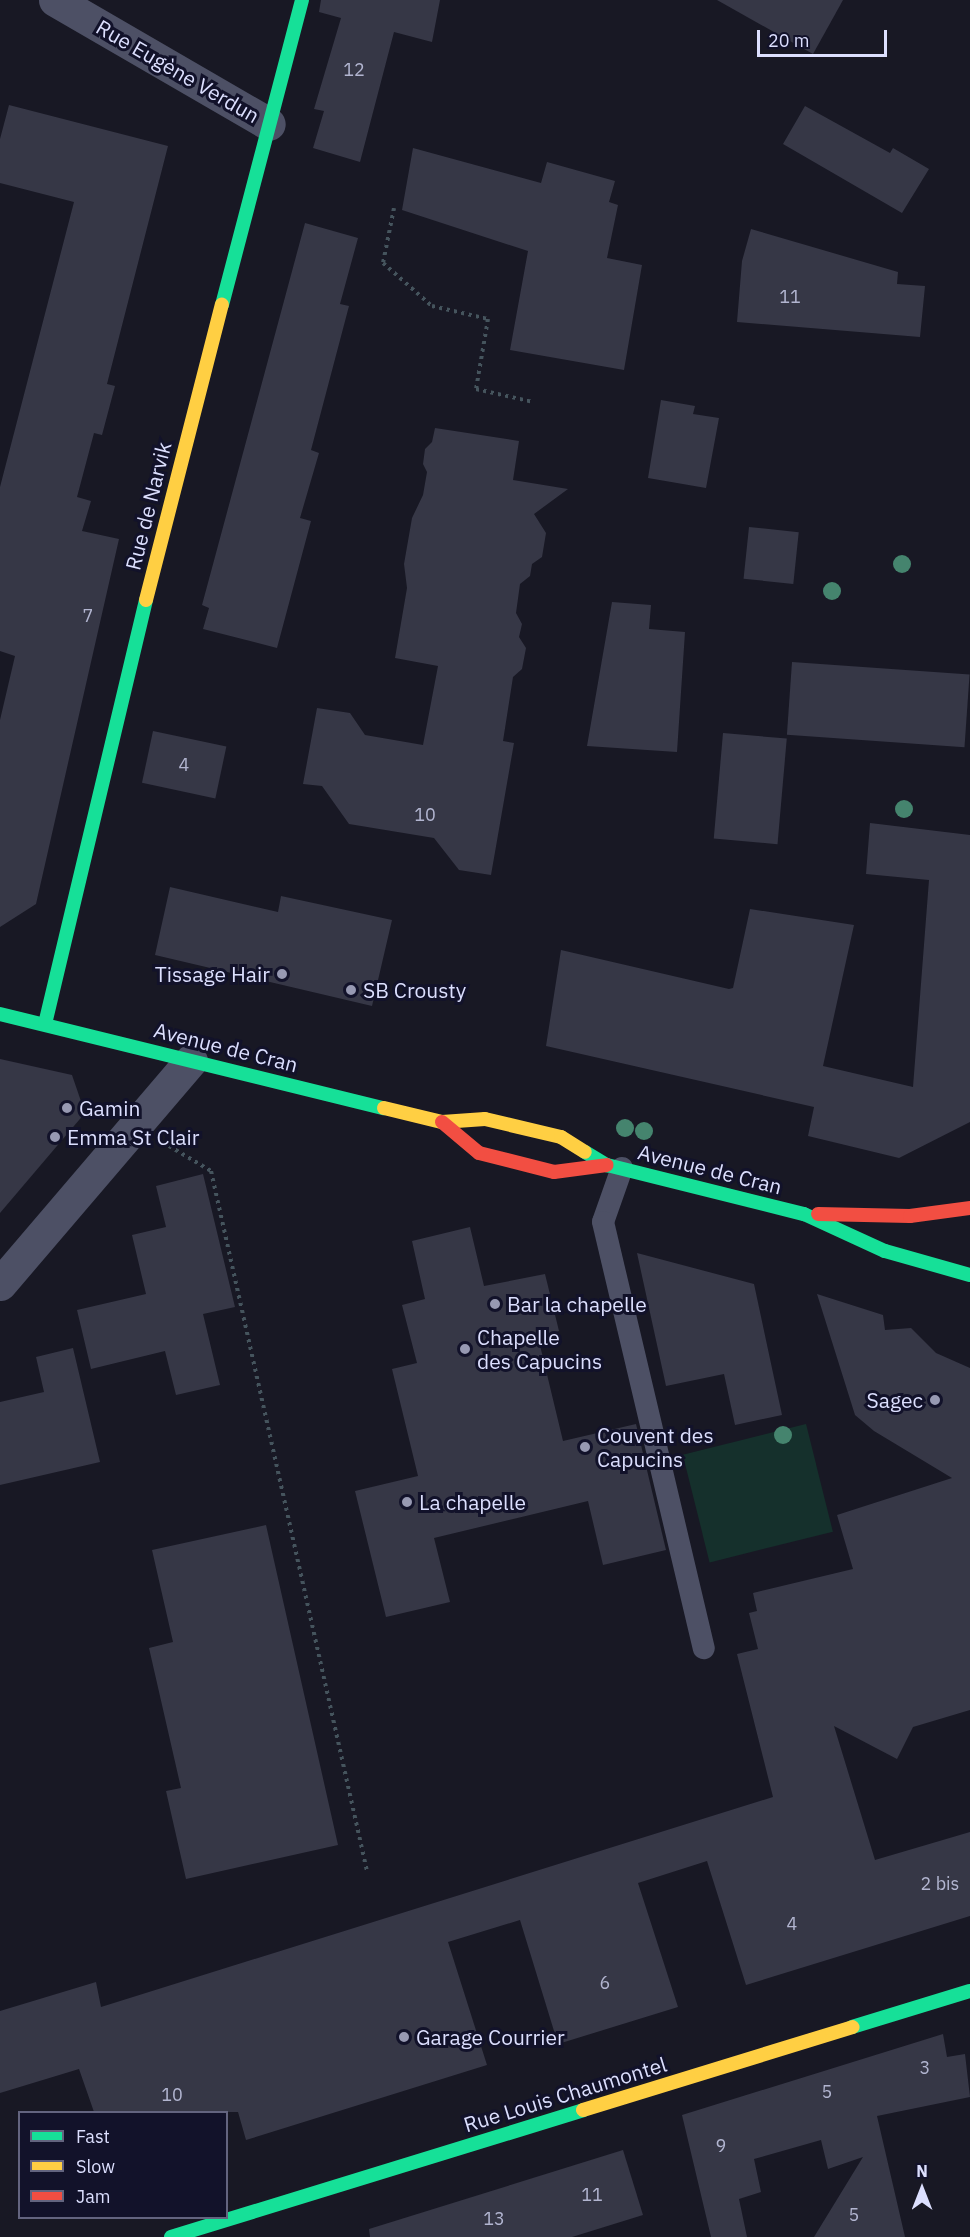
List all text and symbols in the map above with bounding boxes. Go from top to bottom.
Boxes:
street label: Rue Eugène Verdun [92,14,264,128]
scale bar [760,18,890,56]
text: 20 m [768,29,810,52]
house number: 12 [343,59,365,81]
house number: 11 [779,286,801,308]
street label: Rue de Narvik [120,439,176,573]
house number: 7 [83,605,93,627]
house number: 4 [179,754,189,776]
house number: 10 [414,804,436,826]
place label: Tissage Hair [155,961,270,987]
marker: Tissage Hair [275,967,289,981]
place label: SB Crousty [363,977,466,1003]
marker: SB Crousty [344,983,358,997]
street label: Avenue de Cran [151,1017,301,1077]
place label: Gamin [79,1095,140,1121]
marker: Gamin [60,1101,74,1115]
place label: Emma St Clair [67,1124,200,1150]
marker: Emma St Clair [48,1130,62,1144]
street label: Avenue de Cran [635,1139,785,1199]
place label: Bar la chapelle [507,1291,647,1317]
marker: Bar la chapelle [488,1297,502,1311]
place label: Chapelle des Capucins [477,1324,602,1374]
marker: Chapelle des Capucins [458,1342,472,1356]
place label: Sagec [867,1387,923,1413]
marker: Sagec [928,1393,942,1407]
place label: Couvent des Capucins [597,1422,714,1472]
marker: Couvent des Capucins [578,1440,592,1454]
place label: La chapelle [419,1489,526,1515]
marker: La chapelle [400,1495,414,1509]
house number: 2 bis [921,1873,959,1895]
house number: 4 [787,1913,797,1935]
house number: 6 [600,1972,610,1994]
place label: Garage Courrier [416,2024,565,2050]
marker: Garage Courrier [397,2030,411,2044]
street label: Rue Louis Chaumontel [460,2051,670,2137]
house number: 3 [920,2057,930,2079]
house number: 5 [822,2081,832,2103]
house number: 10 [161,2084,183,2106]
legend [18,2111,228,2219]
text: Fast [76,2125,110,2148]
house number: 9 [716,2135,726,2157]
text: Slow [76,2155,115,2178]
north arrow [892,2159,952,2219]
text: N [916,2161,928,2181]
house number: 11 [581,2184,603,2206]
text: Jam [76,2185,111,2208]
house number: 5 [849,2204,859,2226]
house number: 13 [483,2208,505,2230]

